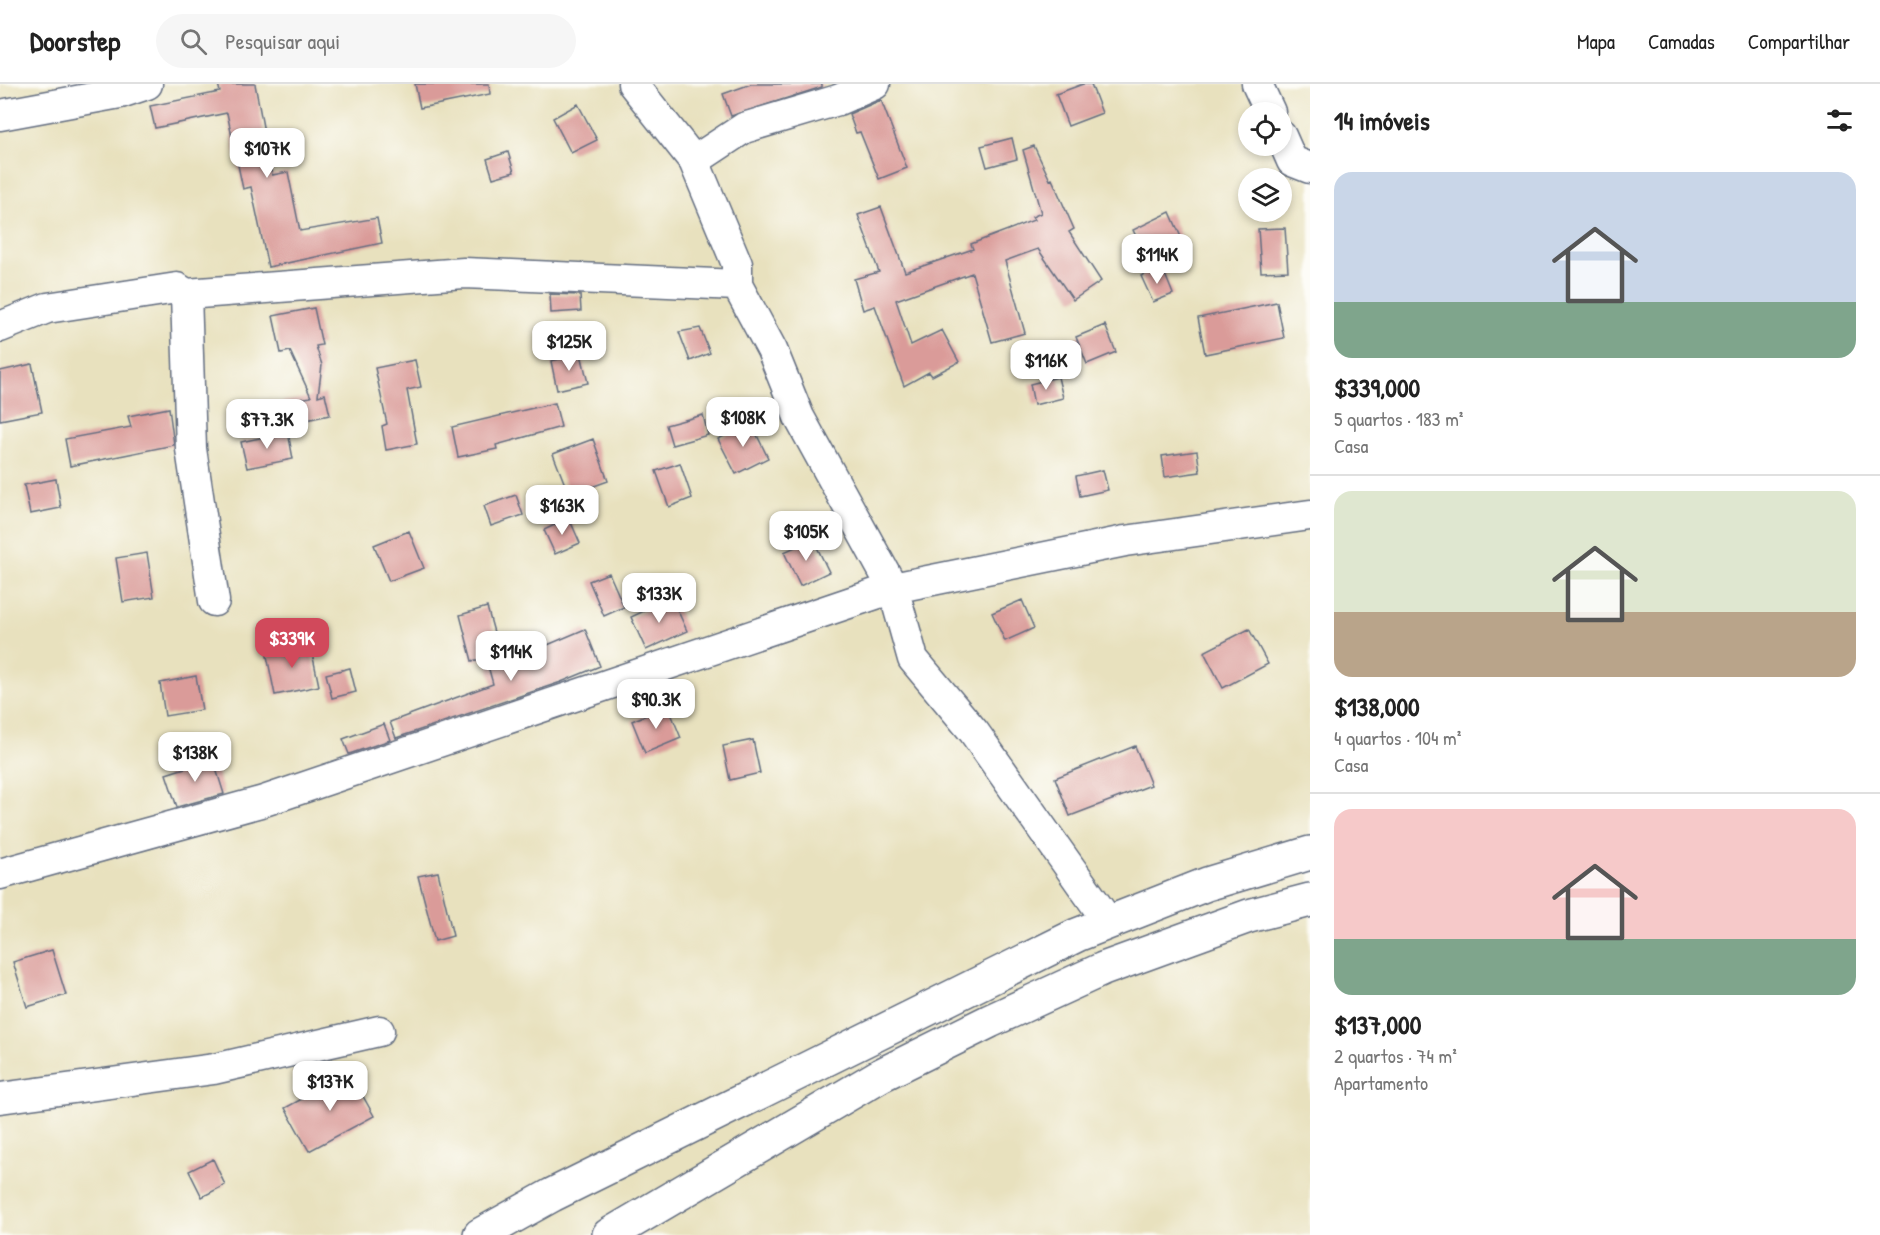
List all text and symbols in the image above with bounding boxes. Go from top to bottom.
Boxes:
search box [156,14,576,68]
text: Doorstep [30,22,120,60]
icon: search [177,25,210,58]
text: Pesquisar aqui [225,26,340,56]
text: Mapa [1577,27,1615,56]
text: Camadas [1648,27,1715,56]
text: Compartilhar [1748,27,1850,56]
map controls [1238,102,1292,222]
button: locate [1238,102,1292,156]
text: 14 imóveis [1334,103,1430,138]
icon: filters [1823,104,1856,137]
pin: $107K [225,128,309,179]
text: $107K [244,134,290,161]
button: layers [1238,168,1292,222]
icon: home [1541,211,1649,319]
pin: $114K [1115,234,1199,285]
text: $114K [1136,240,1178,267]
pin: $125K [527,321,611,372]
text: $125K [546,327,592,354]
pin: $116K [1004,340,1088,391]
text: $116K [1024,346,1068,373]
text: $339,000 [1334,370,1420,405]
pin: $108K [701,397,785,448]
pin: $77.3K [218,399,316,450]
text: $108K [720,403,766,430]
text: $77.3K [240,405,294,432]
text: 5 quartos · 183 m² [1334,405,1463,432]
text: Casa [1334,432,1368,459]
pin: $163K [520,485,604,536]
text: $163K [540,491,584,518]
pin: $105K [764,511,848,562]
text: $105K [783,517,829,544]
icon: home [1541,530,1649,638]
pin: $133K [617,573,701,624]
text: $133K [636,579,682,606]
pin: $339K [250,618,334,669]
text: $339K [269,624,315,651]
pin: $114K [469,631,553,682]
text: $114K [490,637,532,664]
pin: $90.3K [607,679,705,730]
text: $90.3K [631,685,681,712]
text: $138,000 [1334,689,1420,724]
text: 4 quartos · 104 m² [1334,724,1461,751]
pin: $138K [153,732,237,783]
text: $138K [172,738,218,765]
text: Casa [1334,751,1368,778]
icon: home [1541,848,1649,956]
text: $137,000 [1334,1007,1421,1042]
text: 2 quartos · 74 m² [1334,1042,1457,1069]
pin: $137K [288,1061,372,1112]
text: $137K [307,1067,353,1094]
text: Apartamento [1334,1069,1428,1096]

